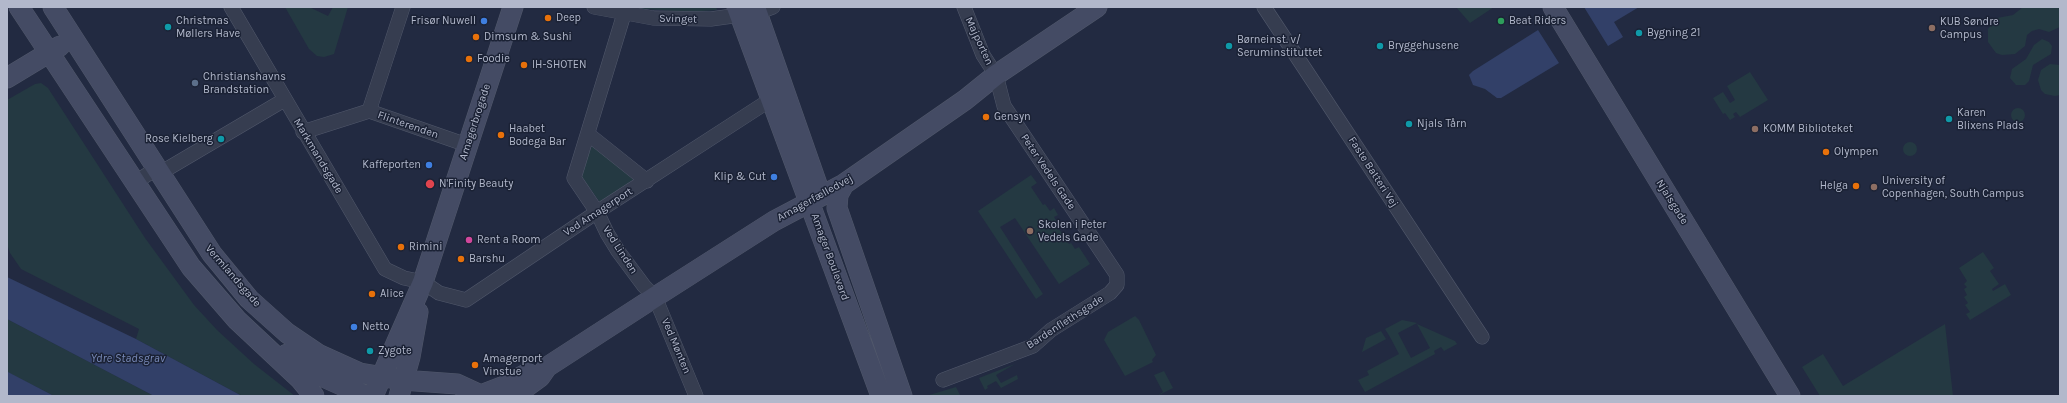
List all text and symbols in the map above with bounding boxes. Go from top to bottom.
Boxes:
place label: Deep [556,11,581,25]
street label: Svinget [659,12,697,26]
marker: Deep [543,13,553,23]
place label: Christmas Møllers Have [176,14,240,40]
place label: Frisør Nuwell [411,14,476,28]
place label: Beat Riders [1509,14,1566,28]
street label: Majporten [962,15,996,67]
place label: KUB Søndre Campus [1940,15,1999,41]
marker: Frisør Nuwell [479,16,489,26]
marker: Beat Riders [1496,16,1506,26]
marker: Christmas Møllers Have [163,22,173,32]
marker: KUB Søndre Campus [1927,23,1937,33]
place label: Bygning 21 [1647,26,1700,40]
marker: Bygning 21 [1634,28,1644,38]
place label: Dimsum & Sushi [484,30,572,44]
marker: Dimsum & Sushi [471,32,481,42]
place label: Børneinst. v/ Seruminstituttet [1237,33,1322,59]
place label: Bryggehusene [1388,39,1459,53]
marker: Børneinst. v/ Seruminstituttet [1224,41,1234,51]
marker: Bryggehusene [1375,41,1385,51]
place label: Foodie [477,52,510,66]
marker: Foodie [464,54,474,64]
place label: IH-SHOTEN [532,58,587,72]
marker: IH-SHOTEN [519,60,529,70]
place label: Christianshavns Brandstation [203,70,286,96]
marker: Christianshavns Brandstation [190,78,200,88]
street label: Amagerbrogade [456,82,494,162]
place label: Karen Blixens Plads [1957,106,2024,132]
street label: Flinterenden [376,108,440,142]
place label: Gensyn [994,110,1031,124]
marker: Gensyn [981,112,991,122]
marker: Karen Blixens Plads [1944,114,1954,124]
street label: Markmandsgade [290,116,346,196]
place label: Njals Tårn [1417,117,1467,131]
marker: Njals Tårn [1404,119,1414,129]
place label: Haabet Bodega Bar [509,122,566,148]
place label: KOMM Biblioteket [1763,122,1853,136]
marker: KOMM Biblioteket [1750,124,1760,134]
marker: Haabet Bodega Bar [496,130,506,140]
place label: Rose Kielberg [145,132,213,146]
street label: Peter Vedels Gade [1018,132,1078,212]
marker: Rose Kielberg [216,134,226,144]
street label: Faste Batteri Vej [1345,134,1401,210]
place label: Olympen [1834,145,1878,159]
marker: Olympen [1821,147,1831,157]
place label: Kaffeporten [362,158,421,172]
marker: Kaffeporten [424,160,434,170]
place label: Klip & Cut [714,170,766,184]
marker: Klip & Cut [769,172,779,182]
street label: Amagerfælledvej [775,172,855,224]
place label: University of Copenhagen, South Campus [1882,174,2024,200]
place label: N'Finity Beauty [439,177,513,191]
street label: Njalsgade [1653,177,1691,227]
marker: N'Finity Beauty [424,178,436,190]
place label: Helga [1820,179,1848,193]
marker: Helga [1851,181,1861,191]
marker: University of Copenhagen, South Campus [1869,182,1879,192]
street label: Ved Amagerport [561,185,635,239]
street label: Amager Boulevard [808,212,852,302]
place label: Skolen i Peter Vedels Gade [1038,218,1106,244]
street label: Ved Linden [600,224,640,276]
marker: Skolen i Peter Vedels Gade [1025,226,1035,236]
place label: Rent a Room [477,233,540,247]
marker: Rent a Room [464,235,474,245]
place label: Rimini [409,240,443,254]
street label: Vermlandsgade [202,242,264,310]
marker: Rimini [396,242,406,252]
place label: Barshu [469,252,505,266]
marker: Barshu [456,254,466,264]
place label: Alice [380,287,404,301]
marker: Alice [367,289,377,299]
street label: Bardenflethsgade [1024,292,1106,352]
street label: Ved Mønten [658,316,694,376]
place label: Netto [362,320,389,334]
marker: Netto [349,322,359,332]
place label: Zygote [378,344,412,358]
marker: Zygote [365,346,375,356]
water label: Ydre Stadsgrav [91,352,165,366]
place label: Amagerport Vinstue [483,352,542,378]
marker: Amagerport Vinstue [470,360,480,370]

